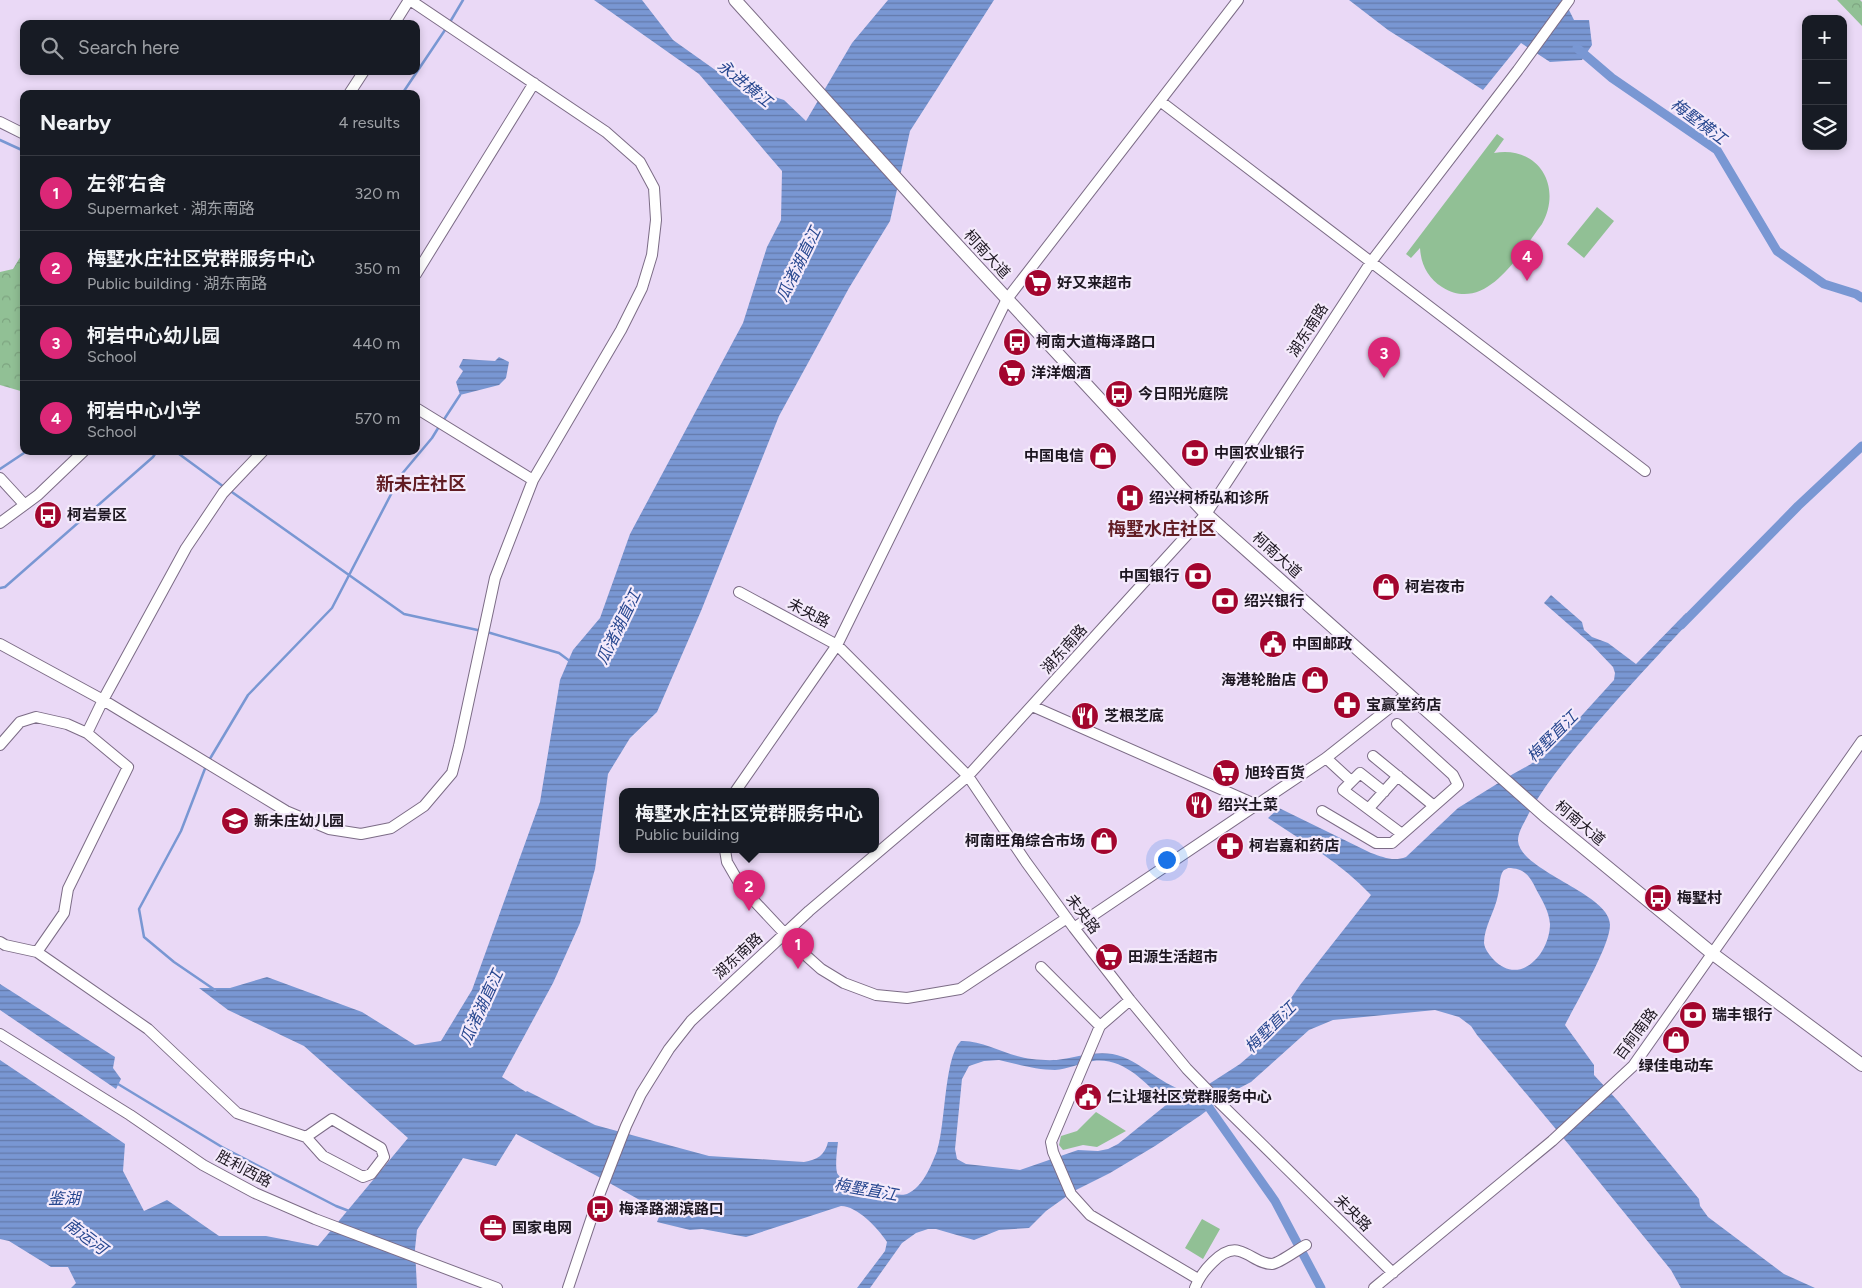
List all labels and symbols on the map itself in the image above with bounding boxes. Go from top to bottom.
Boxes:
water label: 永进横江 [714,56,777,112]
water label: 梅墅横江 [1667,95,1732,149]
water label: 瓜渚湖直江 [772,222,825,304]
street label: 柯南大道 [960,226,1014,282]
pin: 4 [1511,240,1543,281]
supermarket icon: 好又来超市 [1023,268,1053,298]
place label: 好又来超市 [1057,274,1132,292]
street label: 湖东南路 [1284,300,1332,360]
bus stop icon: 柯南大道梅泽路口 [1002,327,1032,357]
place label: 柯南大道梅泽路口 [1036,333,1156,351]
pin: 3 [1368,337,1400,378]
supermarket icon: 洋洋烟酒 [997,358,1027,388]
place label: 洋洋烟酒 [1031,364,1091,382]
bus stop icon: 今日阳光庭院 [1104,379,1134,409]
place label: 今日阳光庭院 [1138,385,1228,403]
bank icon: 中国农业银行 [1180,438,1210,468]
shop icon: 中国电信 [1088,441,1118,471]
place label: 中国农业银行 [1214,444,1304,462]
place label: 中国电信 [1024,447,1084,465]
district label: 新未庄社区 [376,473,466,495]
hospital icon: 绍兴柯桥弘和诊所 [1115,483,1145,513]
place label: 绍兴柯桥弘和诊所 [1149,489,1269,507]
bus stop icon: 柯岩景区 [33,500,63,530]
place label: 柯岩景区 [67,506,127,524]
district label: 梅墅水庄社区 [1108,518,1216,540]
street label: 柯南大道 [1249,528,1305,582]
bank icon: 中国银行 [1183,561,1213,591]
place label: 中国银行 [1119,567,1179,585]
shop icon: 柯岩夜市 [1371,572,1401,602]
place label: 柯岩夜市 [1405,578,1465,596]
water label: 瓜渚湖直江 [592,585,645,667]
bank icon: 绍兴银行 [1210,586,1240,616]
place label: 绍兴银行 [1244,592,1304,610]
street label: 未央路 [785,594,833,632]
street label: 湖东南路 [1037,621,1091,677]
public building icon: 中国邮政 [1258,629,1288,659]
place label: 中国邮政 [1292,635,1352,653]
shop icon: 海港轮胎店 [1300,665,1330,695]
place label: 海港轮胎店 [1221,671,1296,689]
pharmacy icon: 宝赢堂药店 [1332,690,1362,720]
place label: 宝赢堂药店 [1366,696,1441,714]
restaurant icon: 芝根芝底 [1070,701,1100,731]
water label: 梅墅直江 [1523,706,1583,766]
place label: 芝根芝底 [1104,707,1164,725]
supermarket icon: 旭玲百货 [1211,758,1241,788]
place label: 旭玲百货 [1245,764,1305,782]
restaurant icon: 绍兴土菜 [1184,790,1214,820]
place label: 绍兴土菜 [1218,796,1278,814]
street label: 柯南大道 [1551,797,1609,849]
school or university icon: 新未庄幼儿园 [220,806,250,836]
place label: 新未庄幼儿园 [254,812,344,830]
shop icon: 柯南旺角综合市场 [1089,826,1119,856]
pharmacy icon: 柯岩嘉和药店 [1215,831,1245,861]
place label: 柯南旺角综合市场 [965,832,1085,850]
place label: 柯岩嘉和药店 [1249,837,1339,855]
your location [1154,847,1180,873]
pin: 2 [733,870,765,911]
bus stop icon: 梅墅村 [1643,883,1673,913]
place label: 梅墅村 [1677,889,1722,907]
street label: 未央路 [1062,891,1104,937]
pin: 1 [782,928,814,969]
street label: 湖东南路 [710,929,766,983]
supermarket icon: 田源生活超市 [1094,942,1124,972]
place label: 田源生活超市 [1128,948,1218,966]
water label: 瓜渚湖直江 [456,965,508,1047]
water label: 梅墅直江 [1241,997,1301,1057]
bank icon: 瑞丰银行 [1678,1000,1708,1030]
street label: 百舸南路 [1611,1005,1661,1063]
place label: 瑞丰银行 [1712,1006,1772,1024]
shop icon: 绿佳电动车 [1661,1025,1691,1055]
place label: 绿佳电动车 [1638,1057,1714,1075]
public building icon: 仁让堰社区党群服务中心 [1073,1082,1103,1112]
place label: 仁让堰社区党群服务中心 [1107,1088,1272,1106]
street label: 胜利西路 [213,1147,275,1191]
water label: 梅墅直江 [833,1175,901,1205]
water label: 鉴湖 [48,1189,83,1208]
street label: 未央路 [1331,1191,1375,1235]
bus stop icon: 梅泽路湖滨路口 [585,1194,615,1224]
place label: 梅泽路湖滨路口 [619,1200,724,1218]
office icon: 国家电网 [478,1213,508,1243]
water label: 南运河 [61,1214,113,1260]
place label: 国家电网 [512,1219,572,1237]

